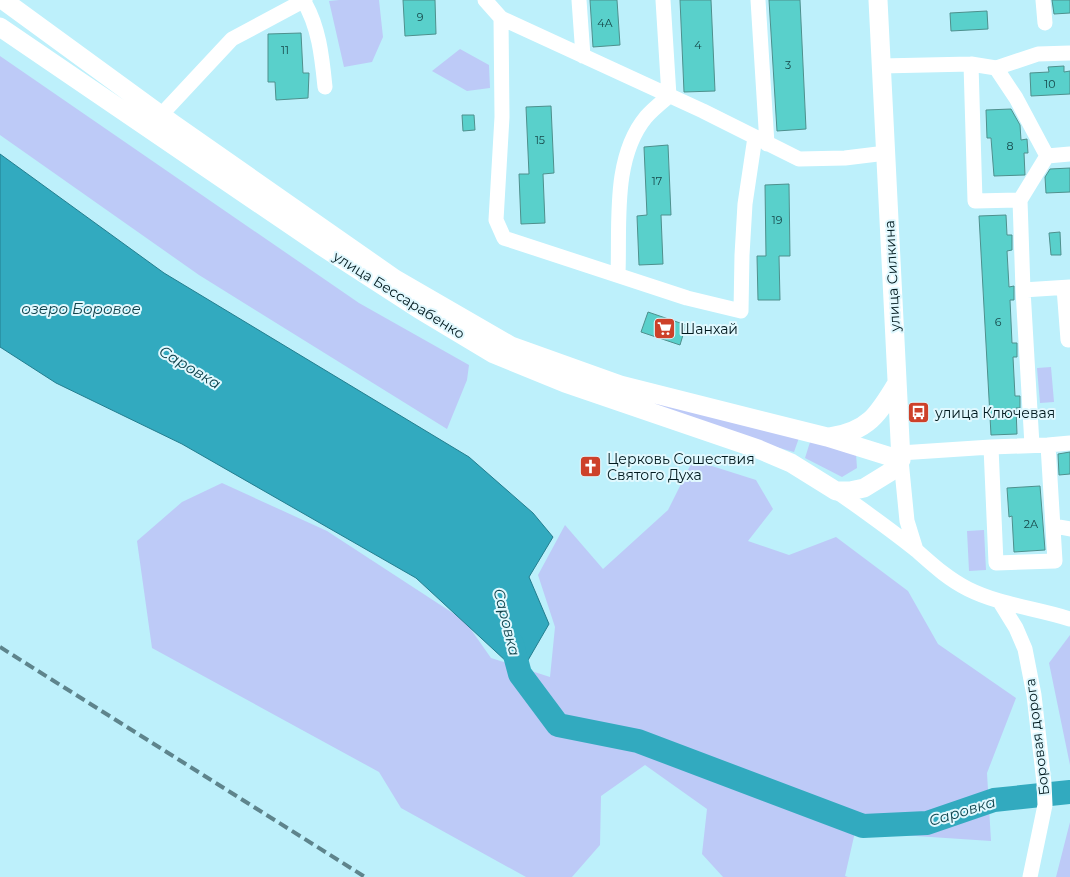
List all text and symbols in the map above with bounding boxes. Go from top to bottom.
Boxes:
house number: 9 [417,10,424,24]
house number: 4А [597,16,614,30]
house number: 4 [694,38,702,52]
house number: 11 [281,43,289,57]
house number: 3 [785,58,791,72]
house number: 10 [1044,77,1056,91]
house number: 15 [535,133,545,147]
house number: 8 [1006,139,1014,153]
house number: 17 [652,174,662,188]
house number: 19 [772,213,783,227]
street label: улица Силкина [880,220,904,333]
street label: улица Бессарабенко [329,247,468,343]
water label: озеро Боровое [21,299,141,318]
house number: 6 [995,315,1002,329]
supermarket icon: Шанхай [652,317,676,341]
place label: Шанхай [680,320,738,338]
water label: Саровка [156,341,224,393]
bus stop icon: улица Ключевая [907,401,931,425]
place label: улица Ключевая [934,404,1055,422]
place label: Церковь Сошествия Святого Духа [607,450,755,484]
church icon: Церковь Сошествия Святого Духа [579,455,603,479]
house number: 2А [1024,517,1039,531]
water label: Саровка [489,586,525,658]
street label: Боровая дорога [1021,677,1053,797]
water label: Саровка [926,792,998,830]

